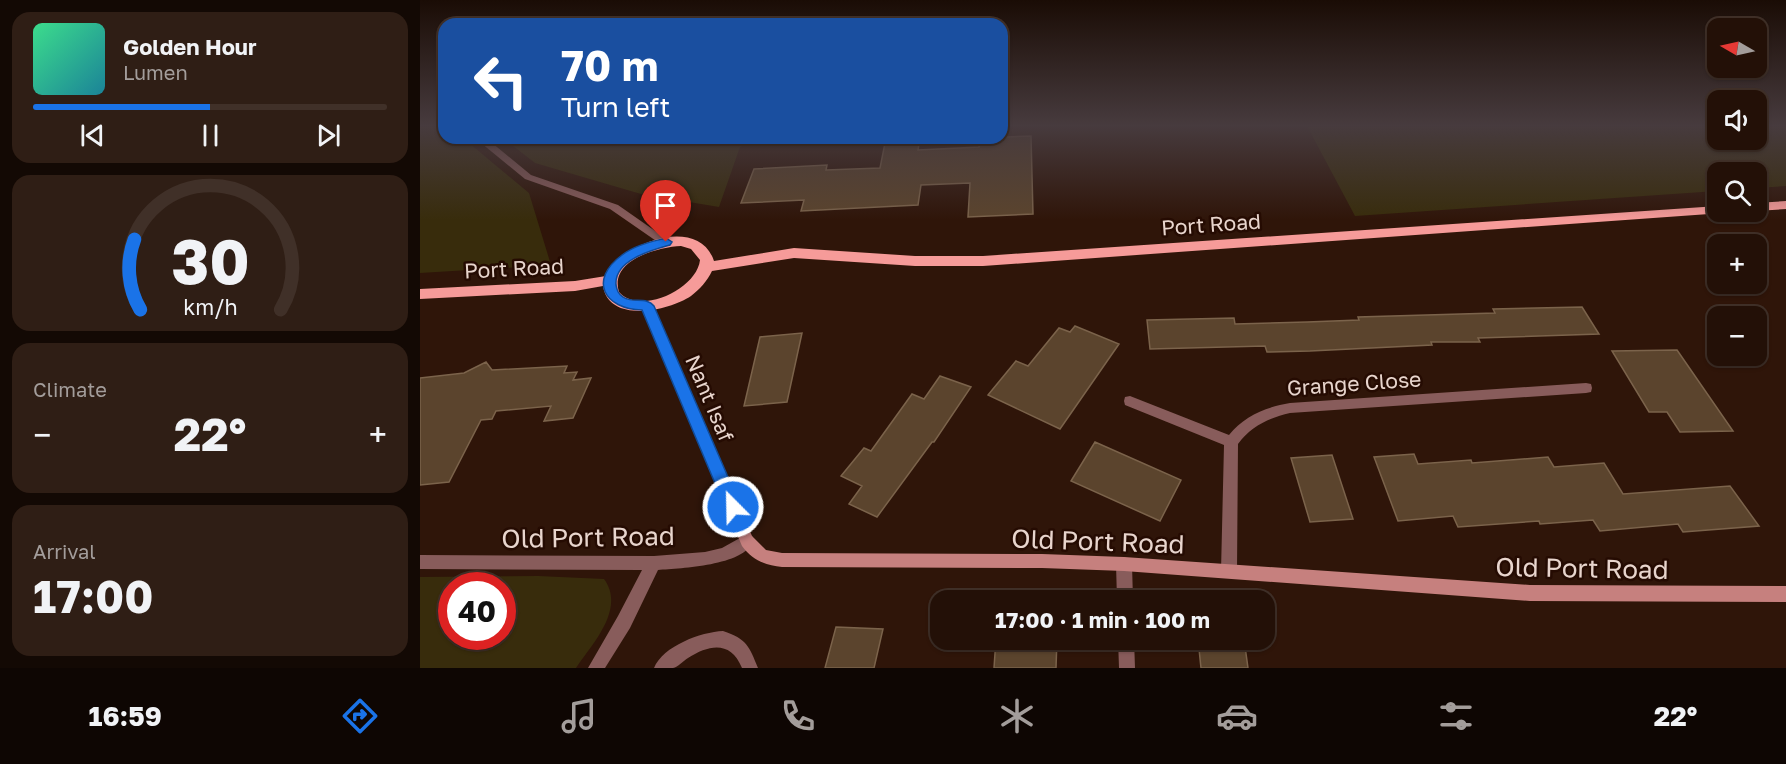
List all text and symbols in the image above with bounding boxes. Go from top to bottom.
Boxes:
north arrow [1707,18,1767,78]
map controls [1707,18,1767,366]
text: Golden Hour [123,33,257,60]
text: 70 m [561,40,658,90]
icon: left [462,42,540,120]
text: Lumen [123,60,188,84]
button: sound [1707,90,1767,150]
text: Turn left [561,91,670,123]
icon: previous [76,119,109,152]
icon: pause [194,119,227,152]
icon: next [312,119,345,152]
button: search [1707,162,1767,222]
pin [640,180,691,242]
icon: arrive [649,189,682,222]
street label: Port Road [1160,208,1262,240]
text: 30 [171,223,249,298]
button: + [1707,234,1767,294]
street label: Port Road [463,252,565,284]
text: km/h [183,294,237,320]
button: − [1707,306,1767,366]
street label: Nant Isaf [680,351,740,445]
street label: Grange Close [1286,365,1422,401]
text: Climate [33,377,107,401]
text: 22° [174,407,246,461]
text: − [33,415,51,454]
text: + [369,415,387,454]
position arrow [701,475,765,539]
street label: Old Port Road [501,520,675,554]
street label: Old Port Road [1011,522,1185,560]
text: Arrival [33,539,96,563]
street label: Old Port Road [1495,551,1669,585]
text: 17:00 [33,569,154,623]
speed limit sign: 40 [438,572,516,650]
text: 17:00 · 1 min · 100 m [995,606,1210,633]
icon: directions [339,695,381,737]
icon: music [558,695,600,737]
icon: phone [777,695,819,737]
icon: climate [996,695,1038,737]
icon: car [1216,695,1258,737]
icon: filters [1435,695,1477,737]
text: 16:59 [89,700,162,732]
text: 22° [1654,700,1697,732]

